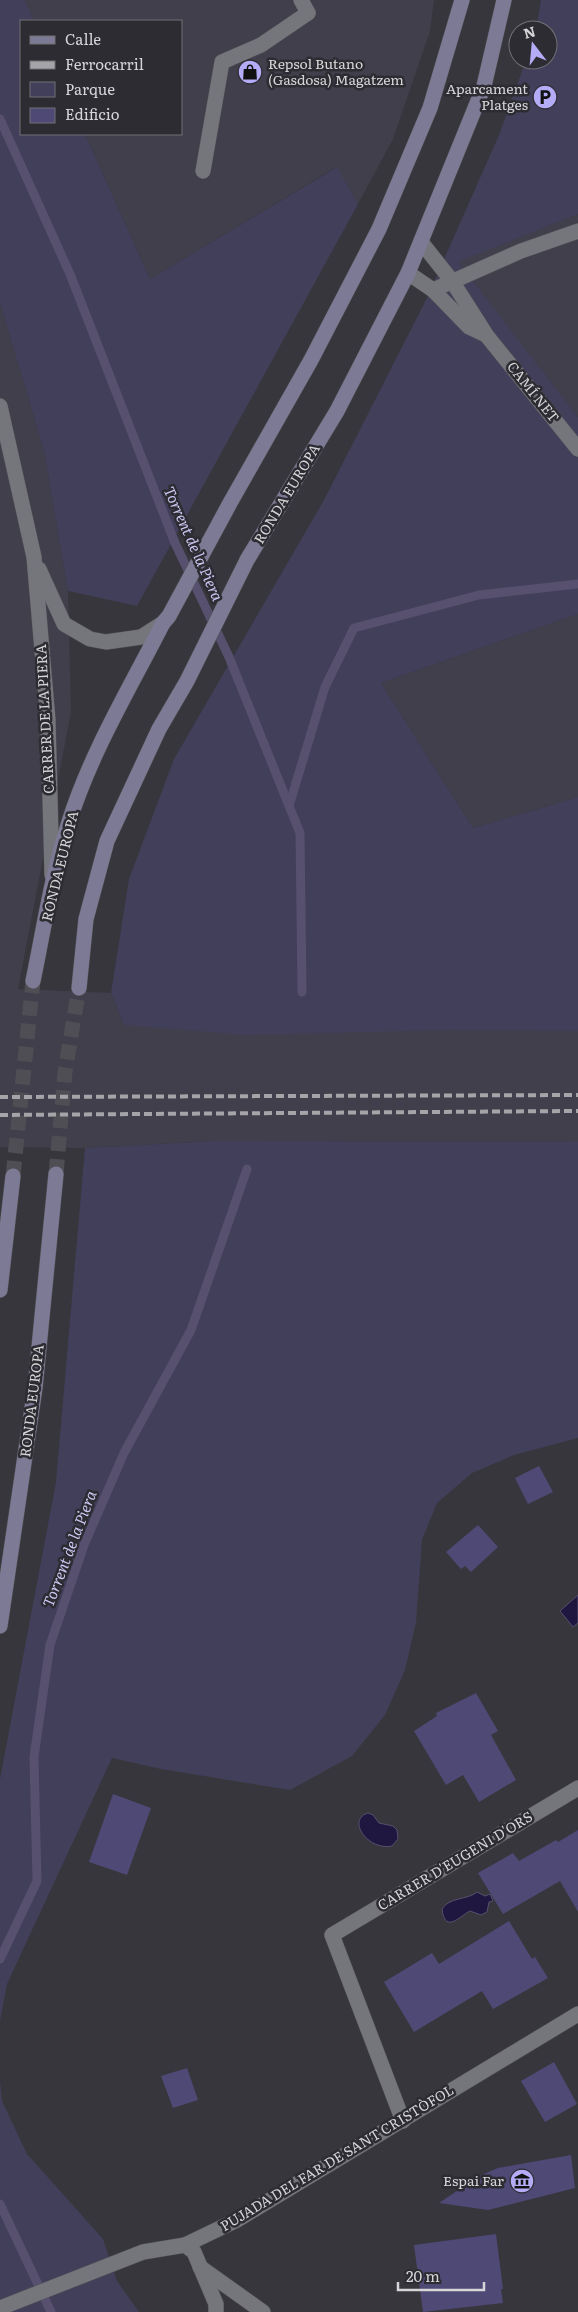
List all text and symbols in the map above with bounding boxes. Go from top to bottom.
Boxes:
legend [20,20,182,135]
north arrow [508,20,558,70]
text: N [521,20,538,43]
text: Calle [65,27,101,50]
text: Ferrocarril [65,52,144,75]
place label: Repsol Butano (Gasdosa) Magatzem [268,53,404,89]
shop icon: Repsol Butano (Gasdosa) Magatzem [237,59,263,85]
text: Parque [65,77,115,100]
place label: Aparcament Platges [446,78,528,114]
parking icon: Aparcament Platges [532,84,558,110]
text: Edificio [65,102,120,125]
street label: CAMÍ NET [503,357,564,426]
street label: RONDA EUROPA [248,439,324,547]
water label: Torrent de la Piera [159,482,230,605]
street label: CARRER DE LA PIERA [30,643,58,794]
street label: RONDA EUROPA [36,808,83,923]
street label: RONDA EUROPA [14,1343,48,1458]
water label: Torrent de la Piera [36,1486,102,1610]
street label: CARRER D'EUGENI D'ORS [373,1806,536,1914]
street label: PUJADA DEL FAR DE SANT CRISTÒFOL [216,2079,457,2235]
museum icon: Espai Far [509,2168,535,2194]
place label: Espai Far [443,2170,504,2190]
scale bar [398,2260,484,2292]
text: 20 m [406,2264,440,2287]

